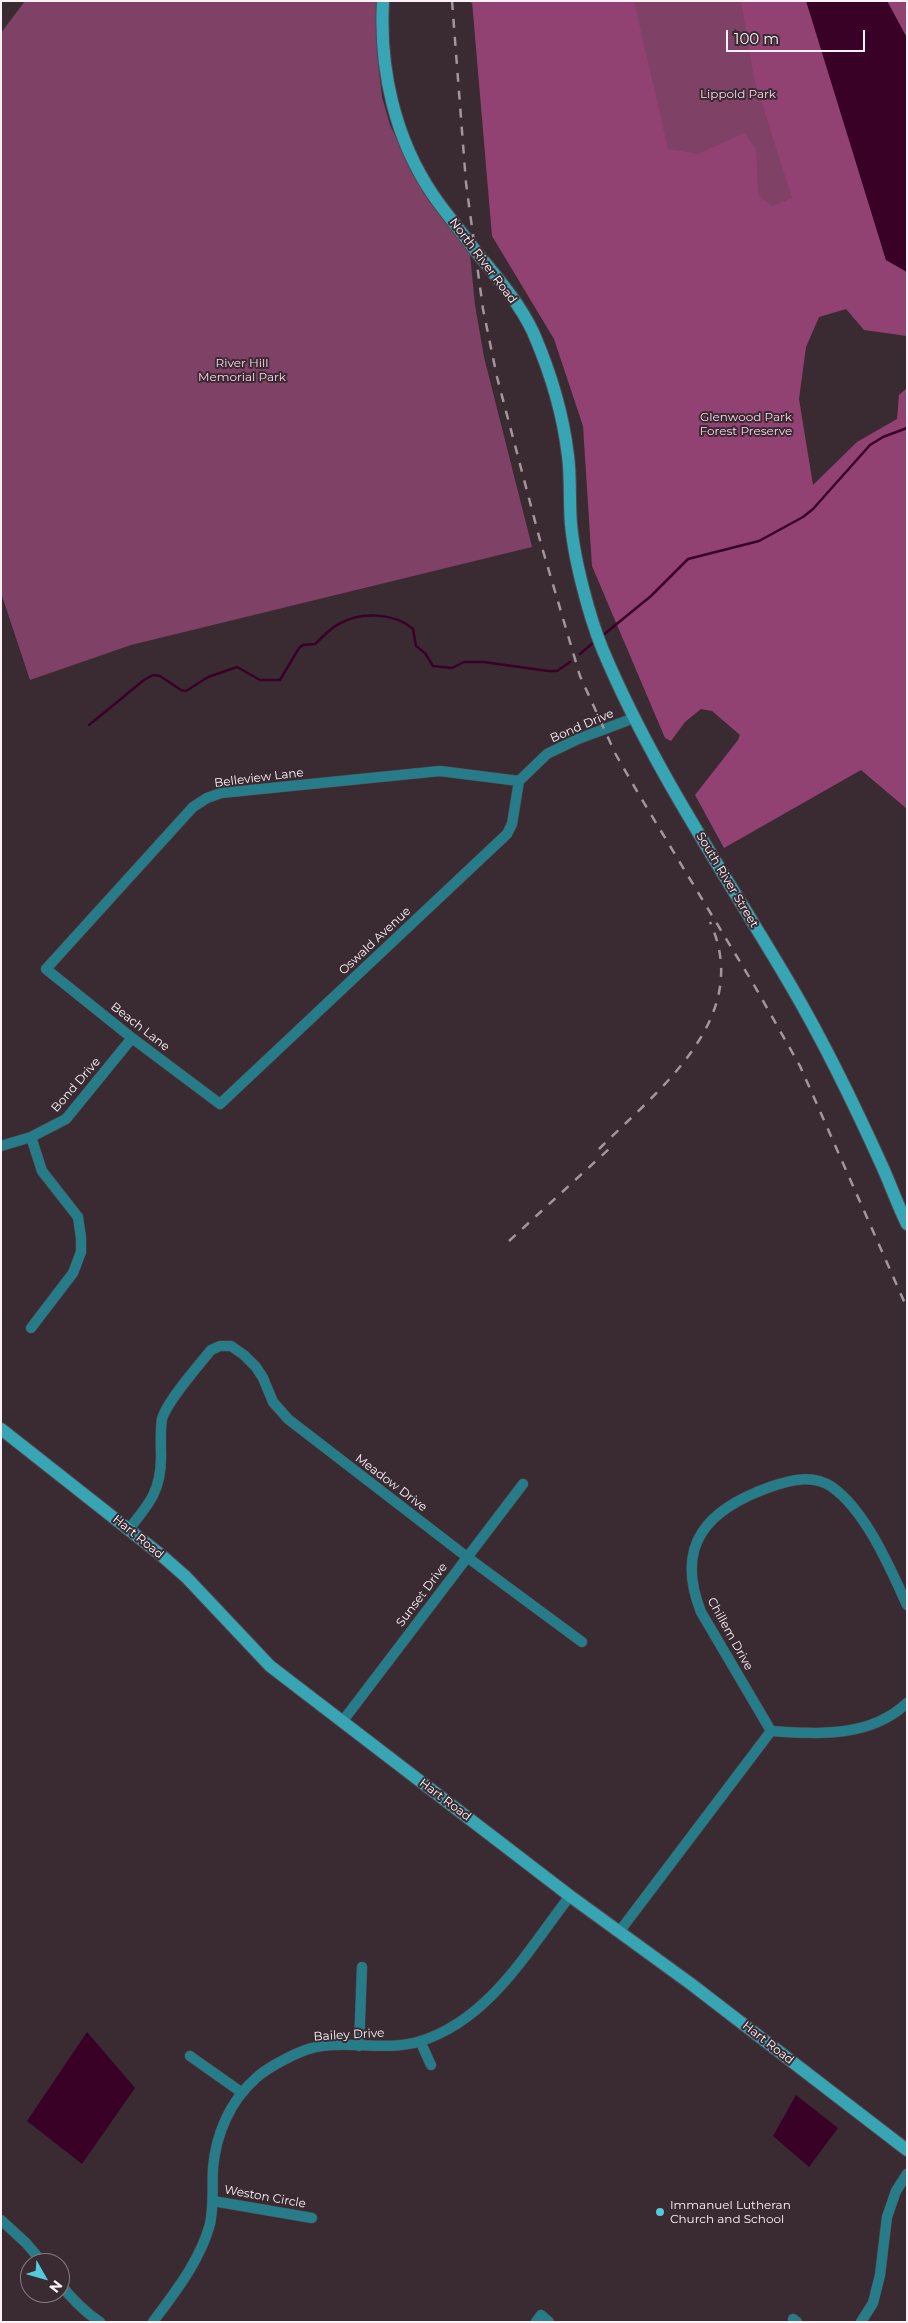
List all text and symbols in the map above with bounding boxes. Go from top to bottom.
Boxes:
scale bar [728,20,867,52]
text: 100 m [734,29,779,48]
park label: Lippold Park [700,87,776,101]
street label: North River Road [446,215,520,307]
park label: River Hill Memorial Park [198,356,286,384]
park label: Glenwood Park Forest Preserve [700,410,792,438]
street label: Bond Drive [548,706,616,746]
street label: Belleview Lane [213,765,305,791]
street label: South River Street [693,830,761,930]
street label: Oswald Avenue [336,904,414,978]
street label: Beach Lane [108,1000,172,1054]
street label: Bond Drive [48,1055,104,1115]
street label: Meadow Drive [352,1451,430,1515]
street label: Hart Road [110,1512,166,1562]
street label: Sunset Drive [393,1560,451,1630]
street label: Chillem Drive [704,1595,756,1673]
street label: Hart Road [416,1776,474,1824]
street label: Hart Road [739,2018,797,2068]
street label: Bailey Drive [313,2026,385,2044]
street label: Weston Circle [223,2183,307,2211]
place label: Immanuel Lutheran Church and School [670,2198,791,2226]
marker: Immanuel Lutheran Church and School [654,2206,666,2218]
north arrow [20,2253,70,2303]
text: N [45,2277,67,2297]

